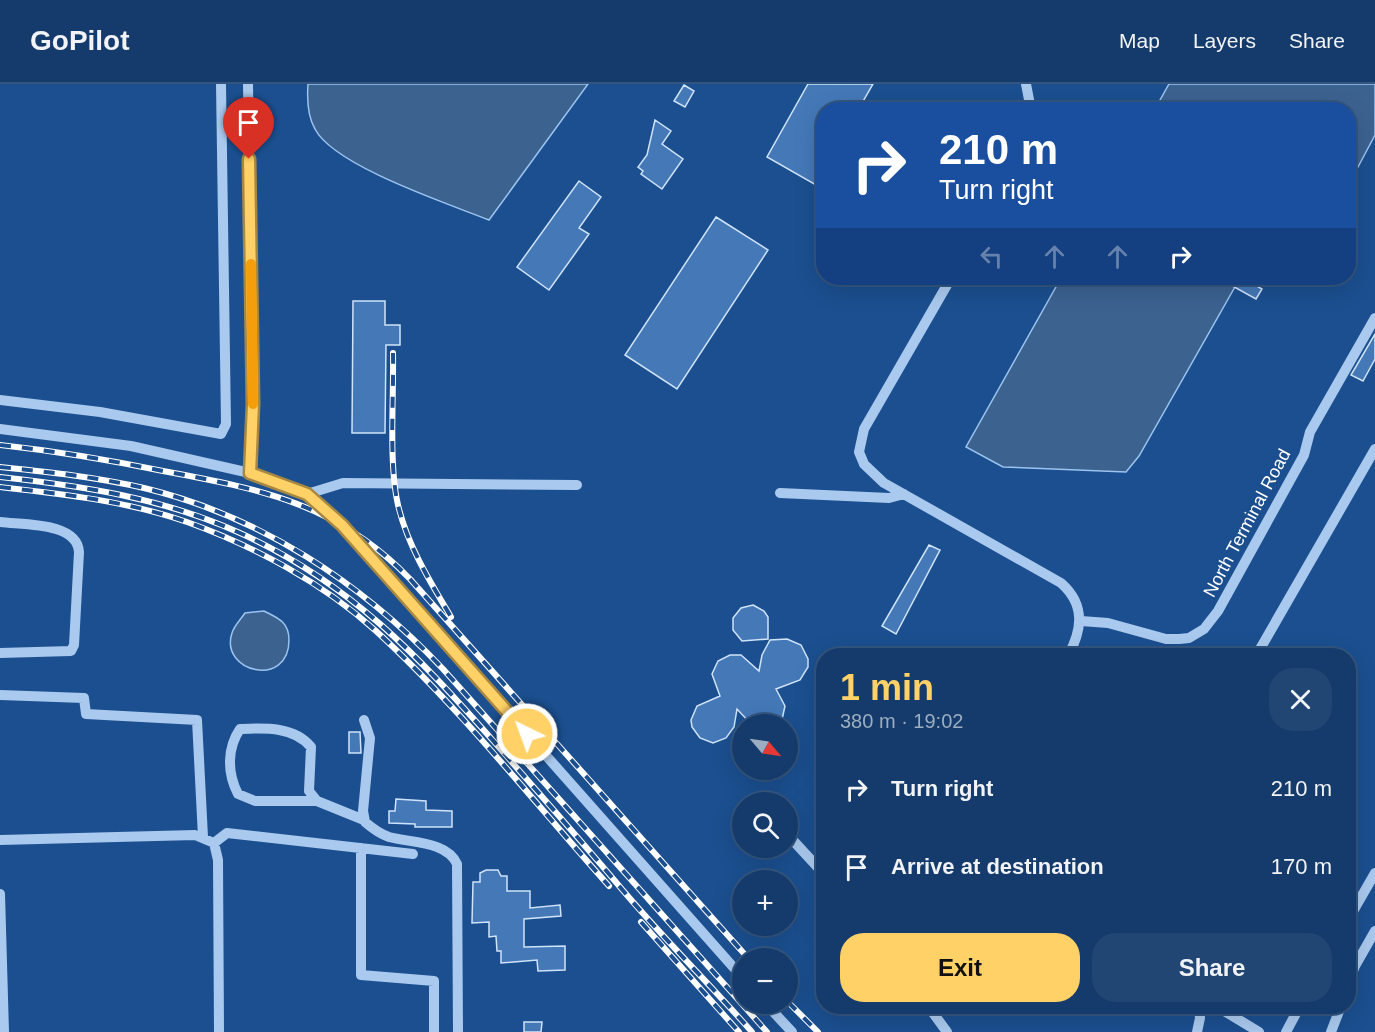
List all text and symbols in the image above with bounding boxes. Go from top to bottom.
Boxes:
text: GoPilot [30,25,130,56]
text: Map [1119,29,1160,52]
text: Layers [1193,29,1256,52]
text: Share [1289,29,1345,52]
pin [223,97,274,159]
icon: arrive [232,106,265,139]
icon: right [840,126,918,204]
text: 210 m [939,126,1058,173]
text: Turn right [939,175,1054,205]
icon: left [975,240,1008,273]
icon: ahead [1038,240,1071,273]
icon: ahead [1101,240,1134,273]
icon: right [1164,240,1197,273]
street label: North Terminal Road [1199,446,1295,600]
text: 1 min [840,667,934,708]
button: close [1269,668,1332,731]
position arrow [495,702,559,766]
text: 380 m · 19:02 [840,710,963,732]
north arrow [732,714,798,780]
map controls [732,714,798,1014]
icon: right [840,773,873,806]
text: Turn right [891,776,993,801]
text: 210 m [1271,776,1332,801]
button: search [732,792,798,858]
icon: arrive [840,851,873,884]
text: Arrive at destination [891,854,1104,879]
text: 170 m [1271,854,1332,879]
button: + [732,870,798,936]
button: Exit [840,933,1080,1002]
button: Share [1092,933,1332,1002]
button: − [732,948,798,1014]

